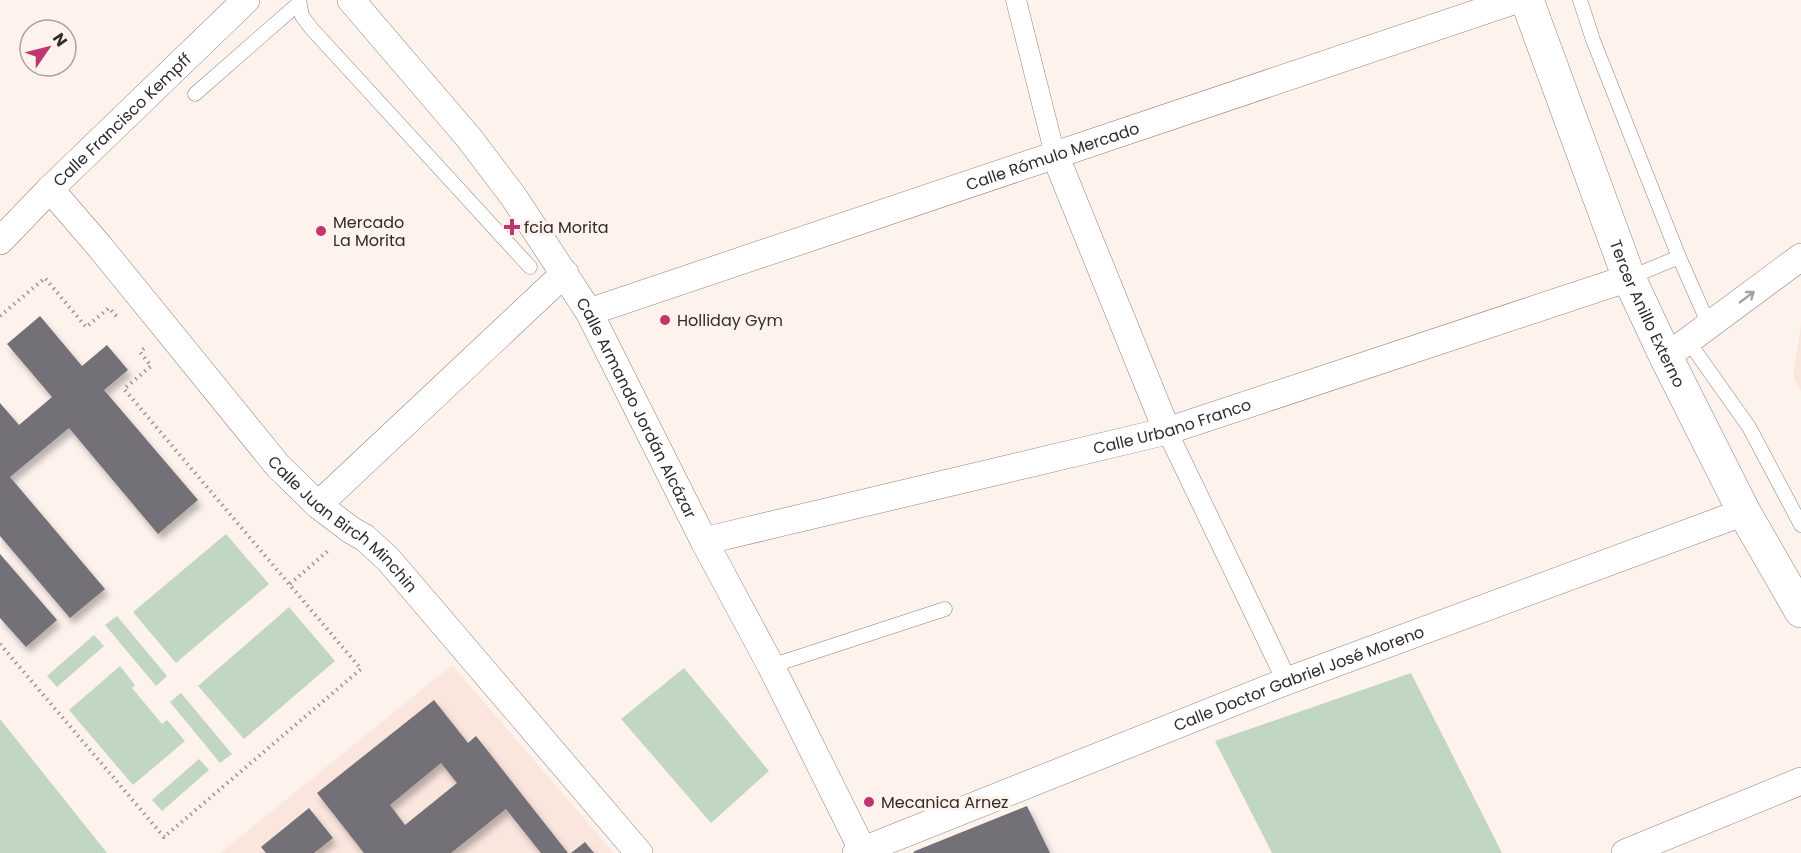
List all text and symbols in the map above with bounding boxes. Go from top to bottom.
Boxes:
north arrow [18,18,78,78]
text: N [47,28,73,51]
street label: Calle Francisco Kempff [48,48,196,192]
street label: Calle Rómulo Mercado [963,116,1142,196]
place label: Mercado La Morita [333,211,406,252]
place label: fcia Morita [524,216,609,239]
marker: fcia Morita [505,220,519,234]
marker: Mercado La Morita [314,224,328,238]
street label: Tercer Anillo Externo [1604,236,1691,391]
one-way arrow [1739,291,1755,304]
street label: Calle Armando Jordán Alcázar [571,293,702,522]
place label: Holliday Gym [677,309,783,332]
marker: Holliday Gym [658,313,672,327]
street label: Calle Urbano Franco [1091,392,1254,460]
street label: Calle Juan Birch Minchin [262,451,423,597]
street label: Calle Doctor Gabriel José Moreno [1170,620,1427,737]
place label: Mecanica Arnez [881,791,1008,814]
marker: Mecanica Arnez [862,795,876,809]

